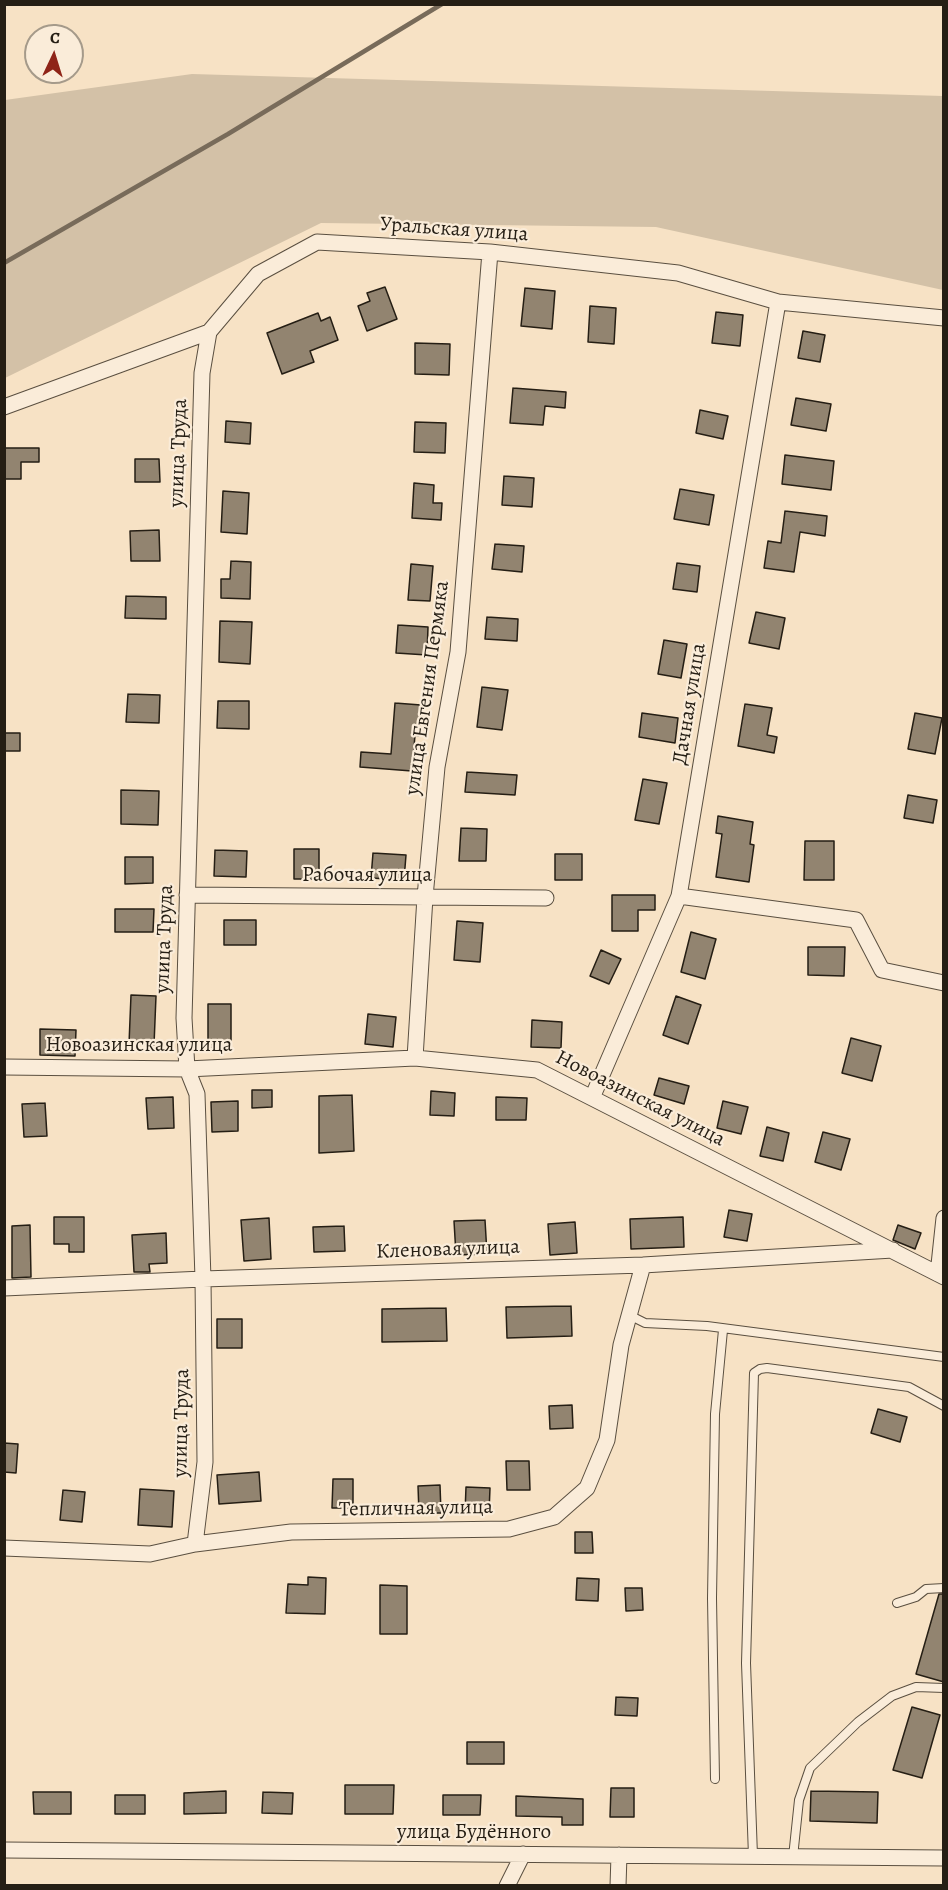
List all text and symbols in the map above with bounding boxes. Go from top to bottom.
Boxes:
north arrow [24,24,84,84]
text: С [49,27,61,49]
street label: Уральская улица [379,212,529,248]
street label: улица Труда [165,398,193,508]
street label: улица Евгения Пермяка [400,579,456,797]
street label: Дачная улица [668,641,712,767]
street label: Рабочая улица [302,863,432,889]
street label: улица Труда [151,884,179,994]
street label: Новоазинская улица [45,1033,233,1059]
street label: Новоазинская улица [551,1045,729,1153]
street label: Кленовая улица [376,1235,520,1265]
street label: улица Труда [168,1368,196,1478]
street label: Тепличная улица [339,1495,493,1523]
street label: улица Будённого [397,1820,551,1846]

